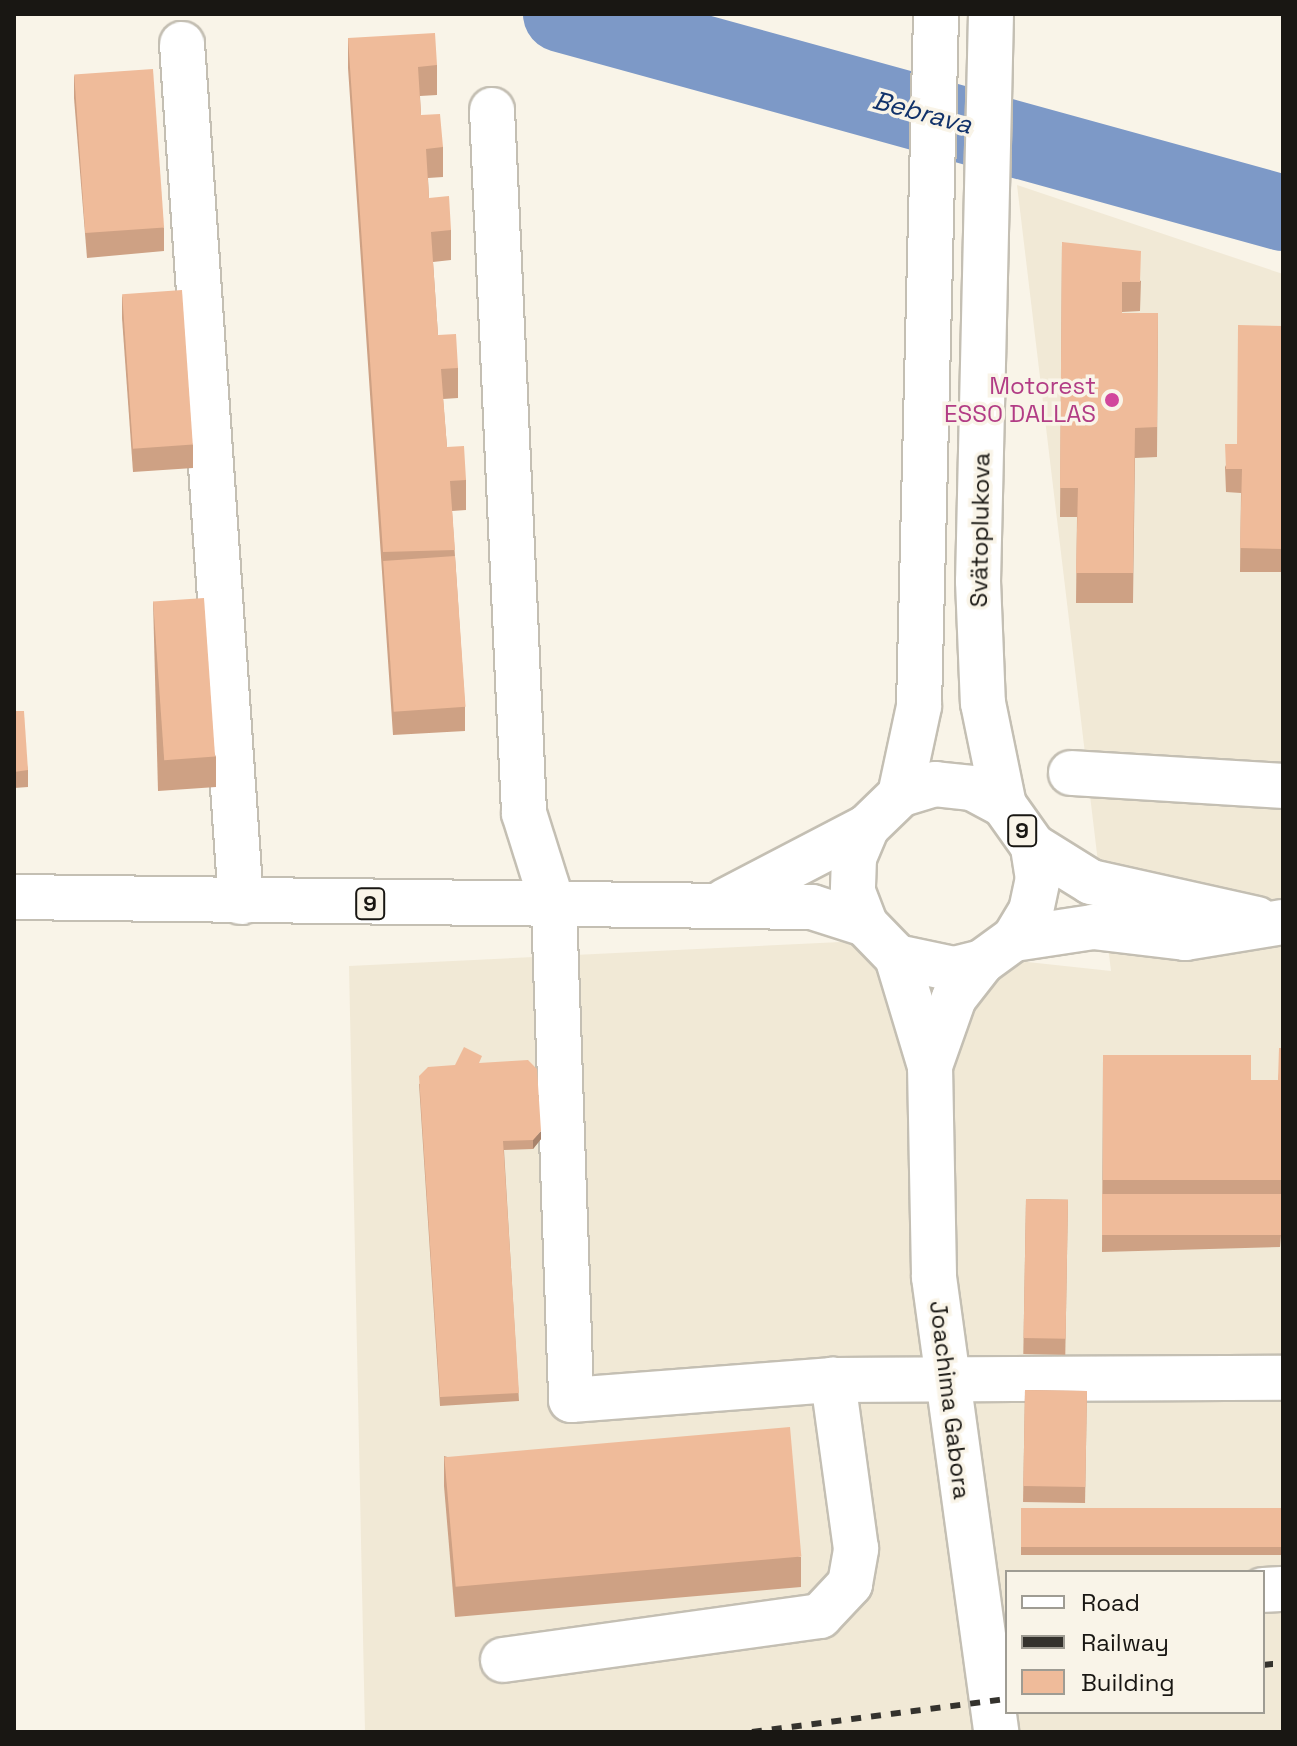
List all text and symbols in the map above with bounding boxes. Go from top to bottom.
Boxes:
water label: Bebrava [869,85,975,141]
place label: Motorest ESSO DALLAS [944,372,1096,428]
marker: Motorest ESSO DALLAS [1103,391,1121,409]
street label: Svätoplukova [964,452,996,608]
road number: 9 [1006,813,1038,849]
road number: 9 [354,886,386,922]
street label: Joachima Gabora [924,1299,976,1501]
legend [1005,1570,1265,1714]
text: Road [1081,1587,1140,1618]
text: Railway [1081,1627,1169,1658]
text: Building [1081,1667,1175,1698]

